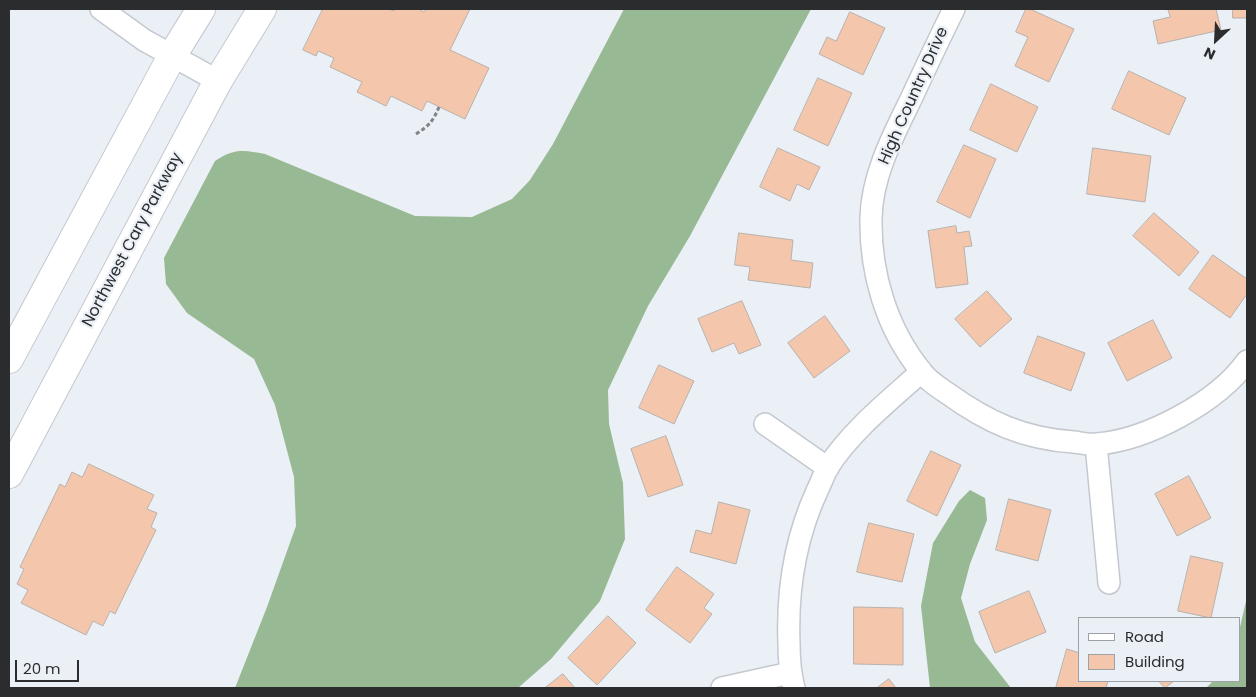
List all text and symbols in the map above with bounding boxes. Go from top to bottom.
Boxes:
north arrow [1191,15,1241,65]
street label: High Country Drive [875,24,953,168]
text: N [1201,42,1219,65]
street label: Northwest Cary Parkway [79,150,187,330]
legend [1078,617,1241,682]
text: Road [1125,626,1164,647]
scale bar [18,650,81,682]
text: Building [1125,651,1185,672]
text: 20 m [23,658,61,679]

